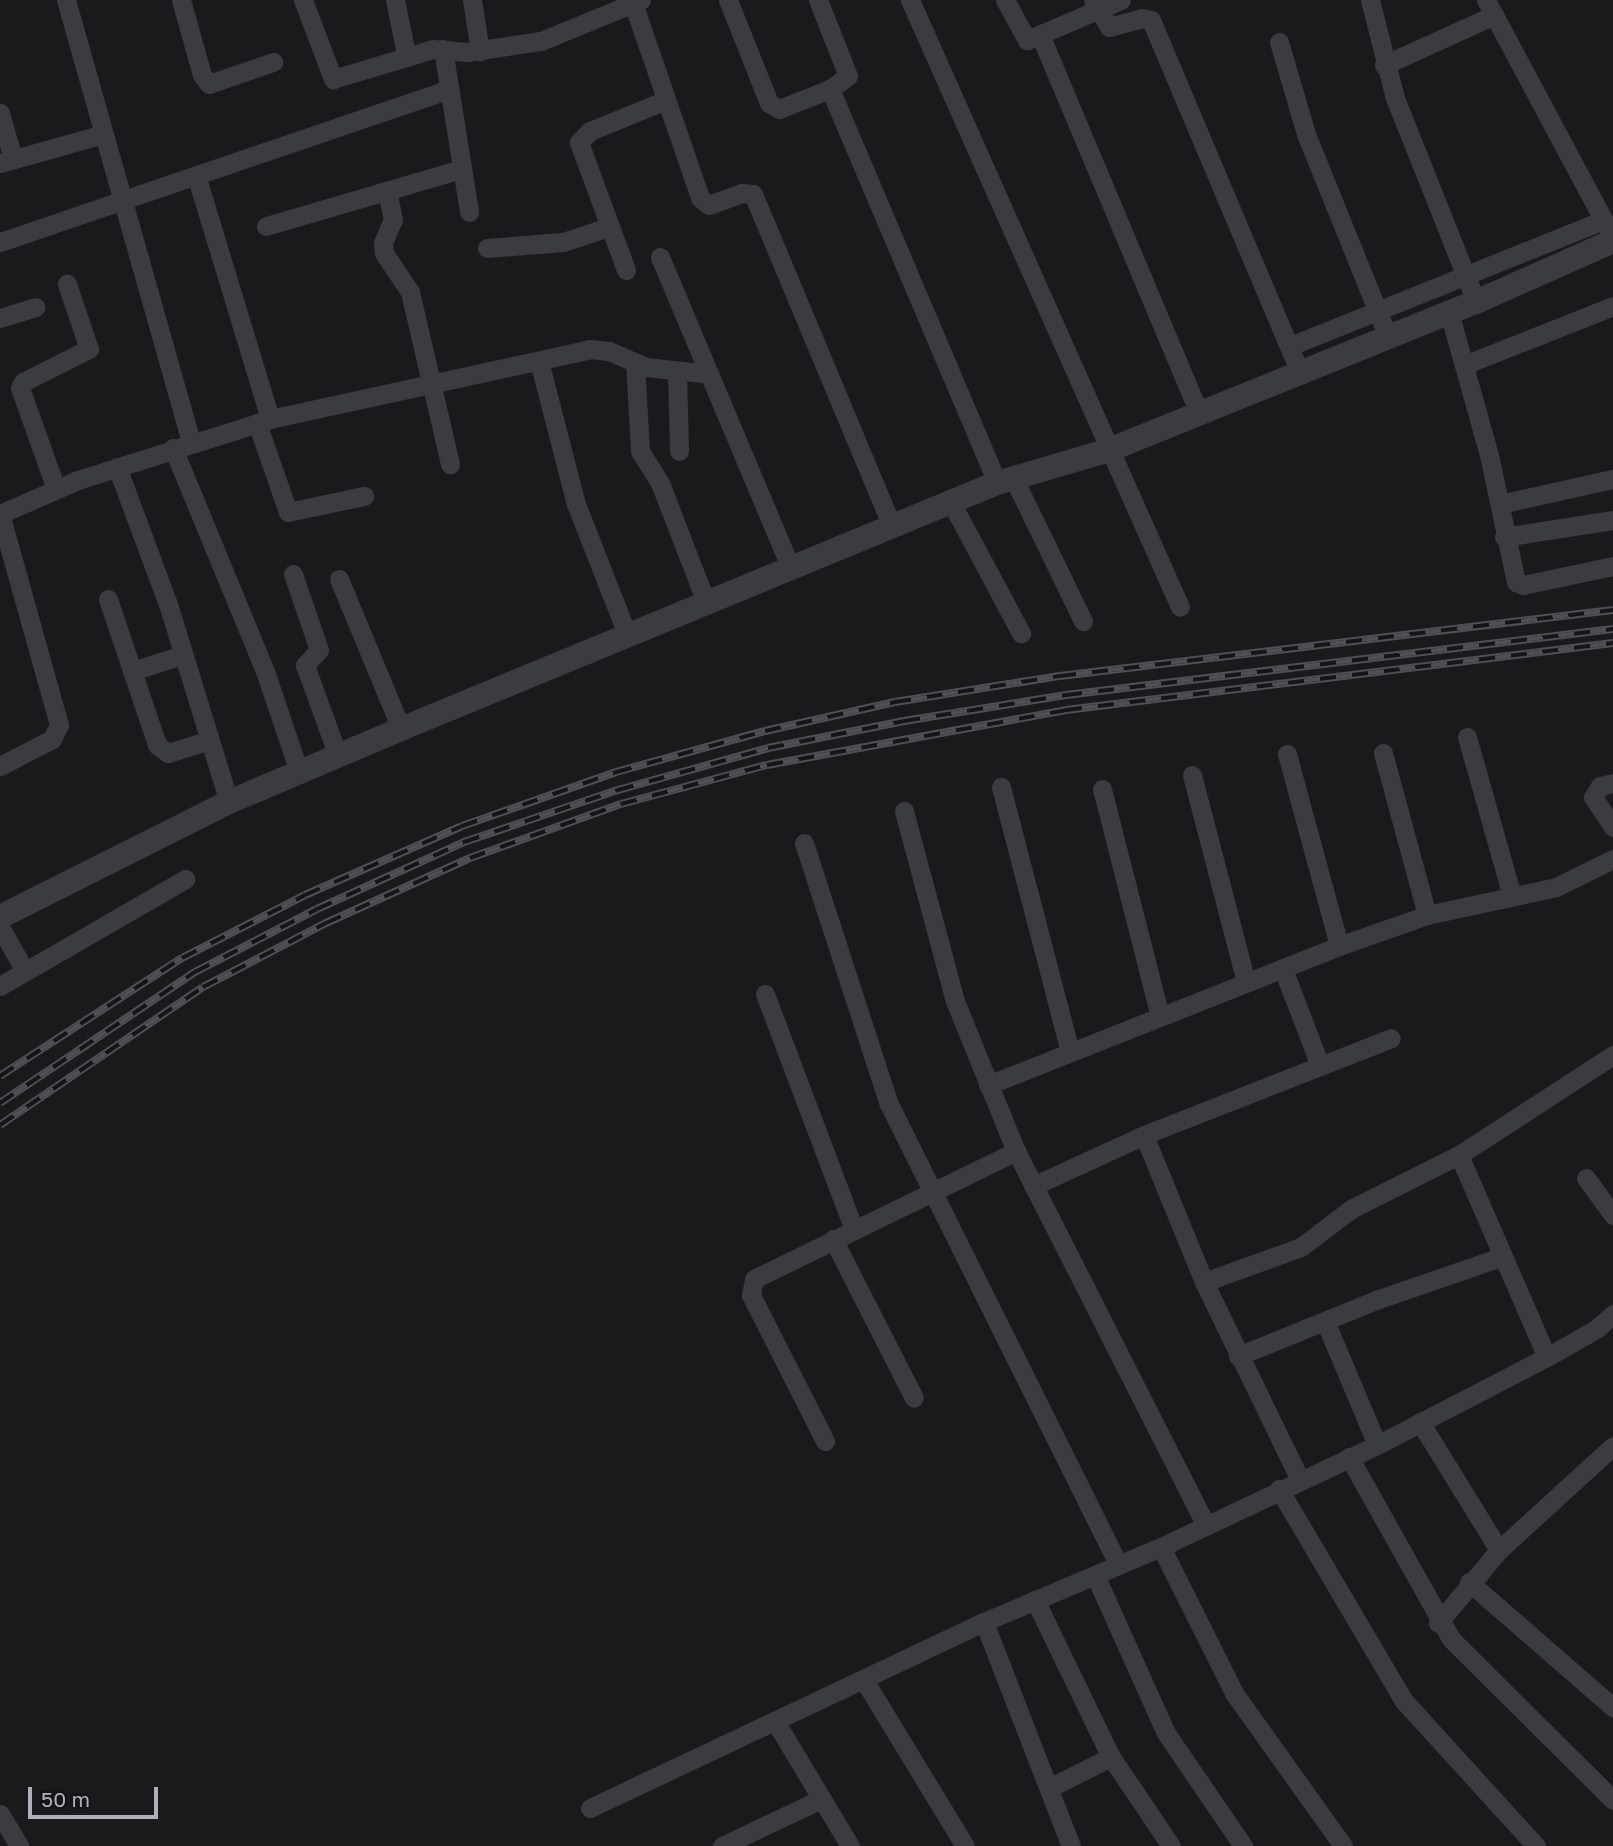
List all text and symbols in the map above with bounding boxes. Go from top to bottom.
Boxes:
scale bar [32,1772,161,1816]
text: 50 m [41,1786,90,1812]

